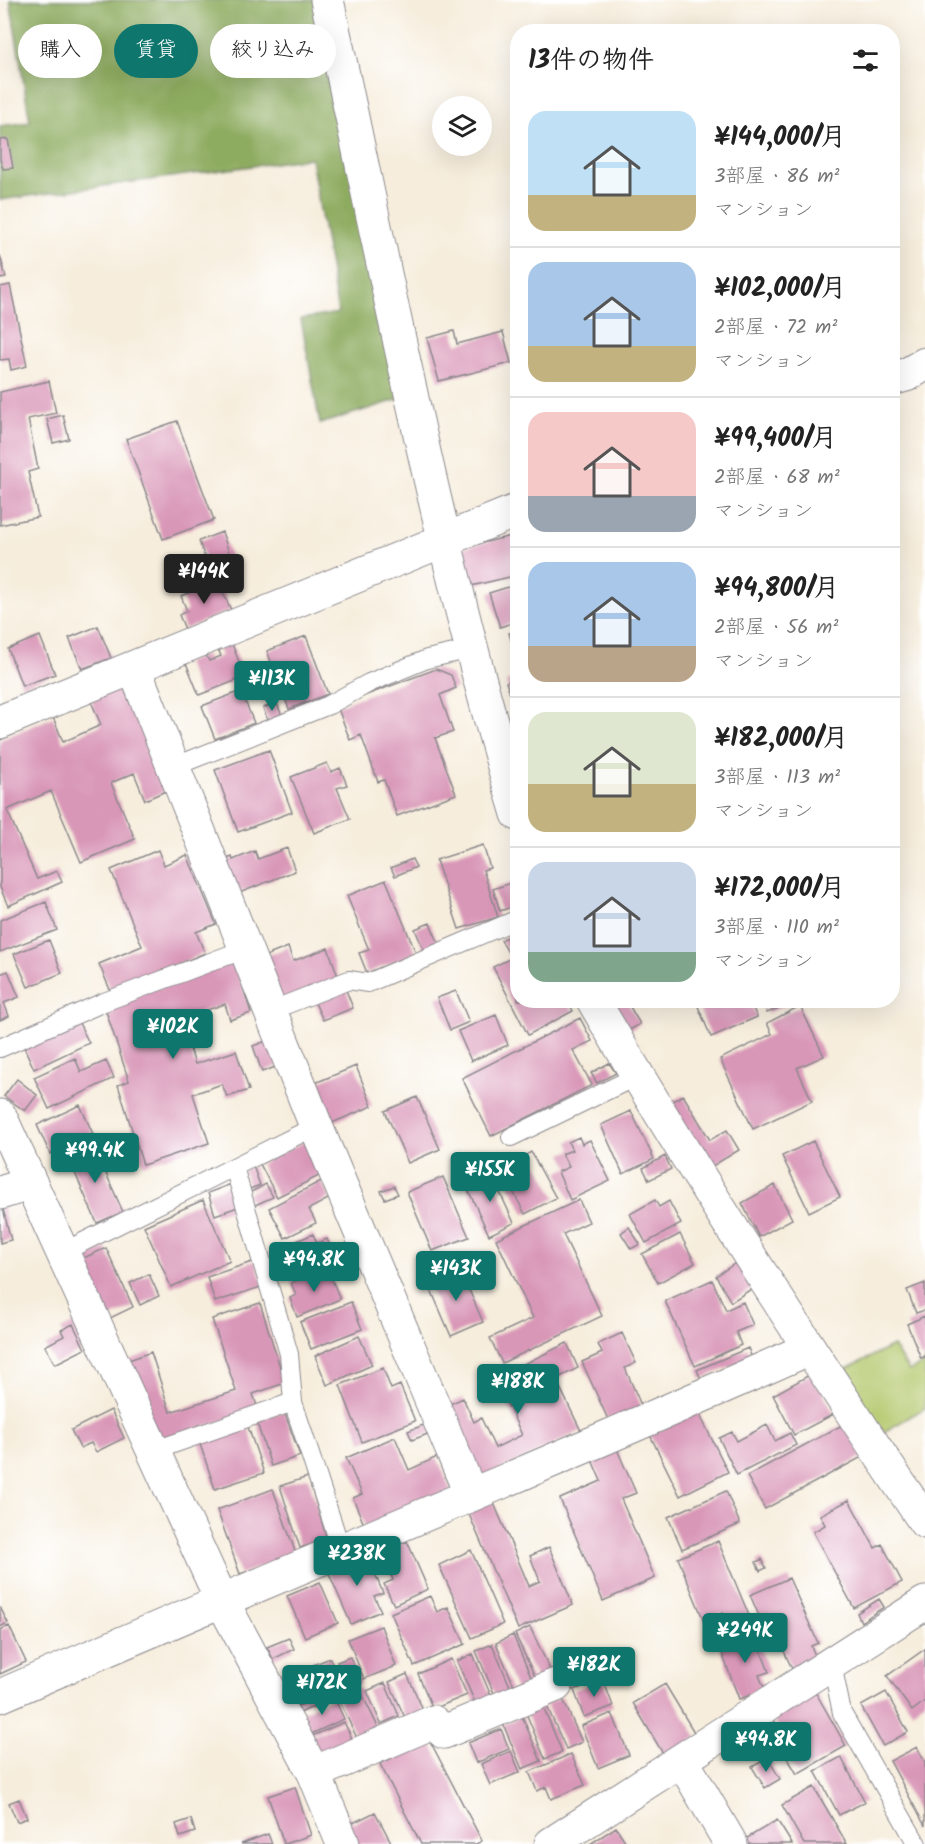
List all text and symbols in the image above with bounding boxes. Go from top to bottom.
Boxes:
chip: 購入 [18,24,102,78]
chip: 賃貸 [114,24,198,78]
chip: 絞り込み [210,24,336,78]
text: 13件の物件 [528,40,654,82]
icon: filters [849,44,882,77]
map controls [432,96,492,156]
button: layers [432,96,492,156]
text: ¥144,000/月 [714,117,846,159]
icon: home [576,135,648,207]
text: 3部屋 · 86 m² [714,161,839,193]
text: マンション [714,195,813,227]
text: ¥102,000/月 [714,268,847,310]
icon: home [576,286,648,358]
text: 2部屋 · 72 m² [714,312,837,344]
text: マンション [714,346,813,378]
text: ¥99,400/月 [714,418,837,460]
icon: home [576,436,648,508]
text: 2部屋 · 68 m² [714,462,840,494]
text: マンション [714,496,813,528]
pin: ¥144K [162,554,246,605]
text: ¥144K [178,557,230,589]
text: ¥94,800/月 [714,568,839,610]
icon: home [576,586,648,658]
text: 2部屋 · 56 m² [714,612,838,644]
text: マンション [714,646,813,678]
pin: ¥113K [230,661,314,712]
text: ¥113K [248,664,296,696]
text: ¥182,000/月 [714,718,849,760]
icon: home [576,736,648,808]
text: 3部屋 · 113 m² [714,762,840,794]
text: マンション [714,796,813,828]
text: ¥172,000/月 [714,868,845,910]
icon: home [576,886,648,958]
text: 3部屋 · 110 m² [714,912,839,944]
text: マンション [714,946,813,978]
pin: ¥102K [131,1009,215,1060]
text: ¥102K [147,1012,199,1044]
pin: ¥99.4K [46,1133,144,1184]
text: ¥99.4K [65,1136,125,1168]
pin: ¥155K [448,1152,532,1203]
text: ¥155K [465,1155,515,1187]
pin: ¥94.8K [265,1242,363,1293]
text: ¥94.8K [283,1245,345,1277]
pin: ¥143K [414,1251,498,1302]
text: ¥143K [430,1254,482,1286]
pin: ¥188K [476,1364,560,1415]
text: ¥188K [491,1367,545,1399]
pin: ¥238K [315,1536,399,1587]
text: ¥238K [328,1539,386,1571]
pin: ¥249K [703,1613,787,1664]
text: ¥249K [716,1616,774,1648]
pin: ¥182K [552,1647,636,1698]
text: ¥182K [567,1650,621,1682]
pin: ¥172K [280,1665,364,1716]
text: ¥172K [296,1668,348,1700]
pin: ¥94.8K [717,1722,815,1773]
text: ¥94.8K [735,1725,797,1757]

